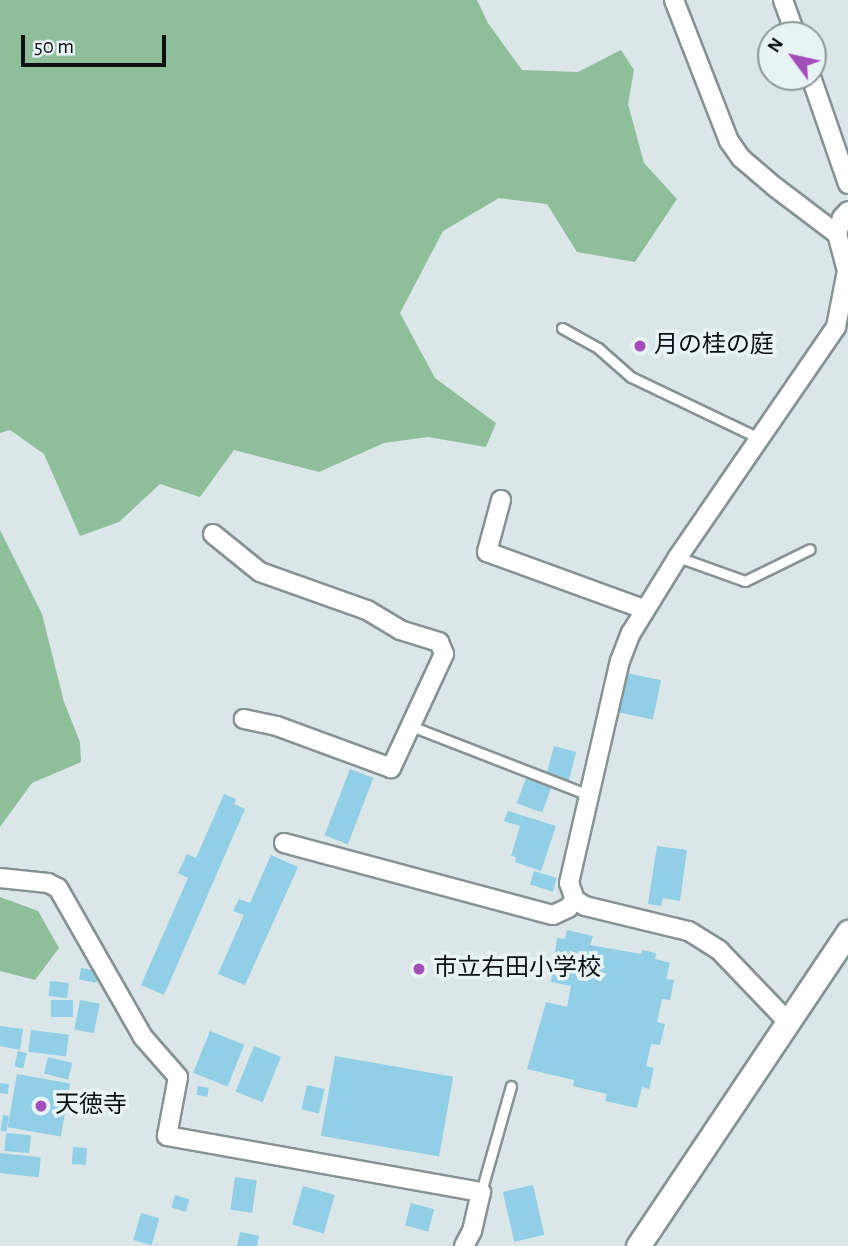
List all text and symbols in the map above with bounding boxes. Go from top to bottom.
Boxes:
scale bar [24,21,170,65]
north arrow [757,21,827,91]
text: N [764,35,787,56]
text: 50 m [34,36,74,57]
place label: 月の桂の庭 [654,332,774,360]
marker: 月の桂の庭 [632,338,648,354]
place label: 市立右田小学校 [433,955,601,983]
marker: 市立右田小学校 [411,961,427,977]
place label: 天徳寺 [55,1092,127,1120]
marker: 天徳寺 [33,1098,49,1114]

